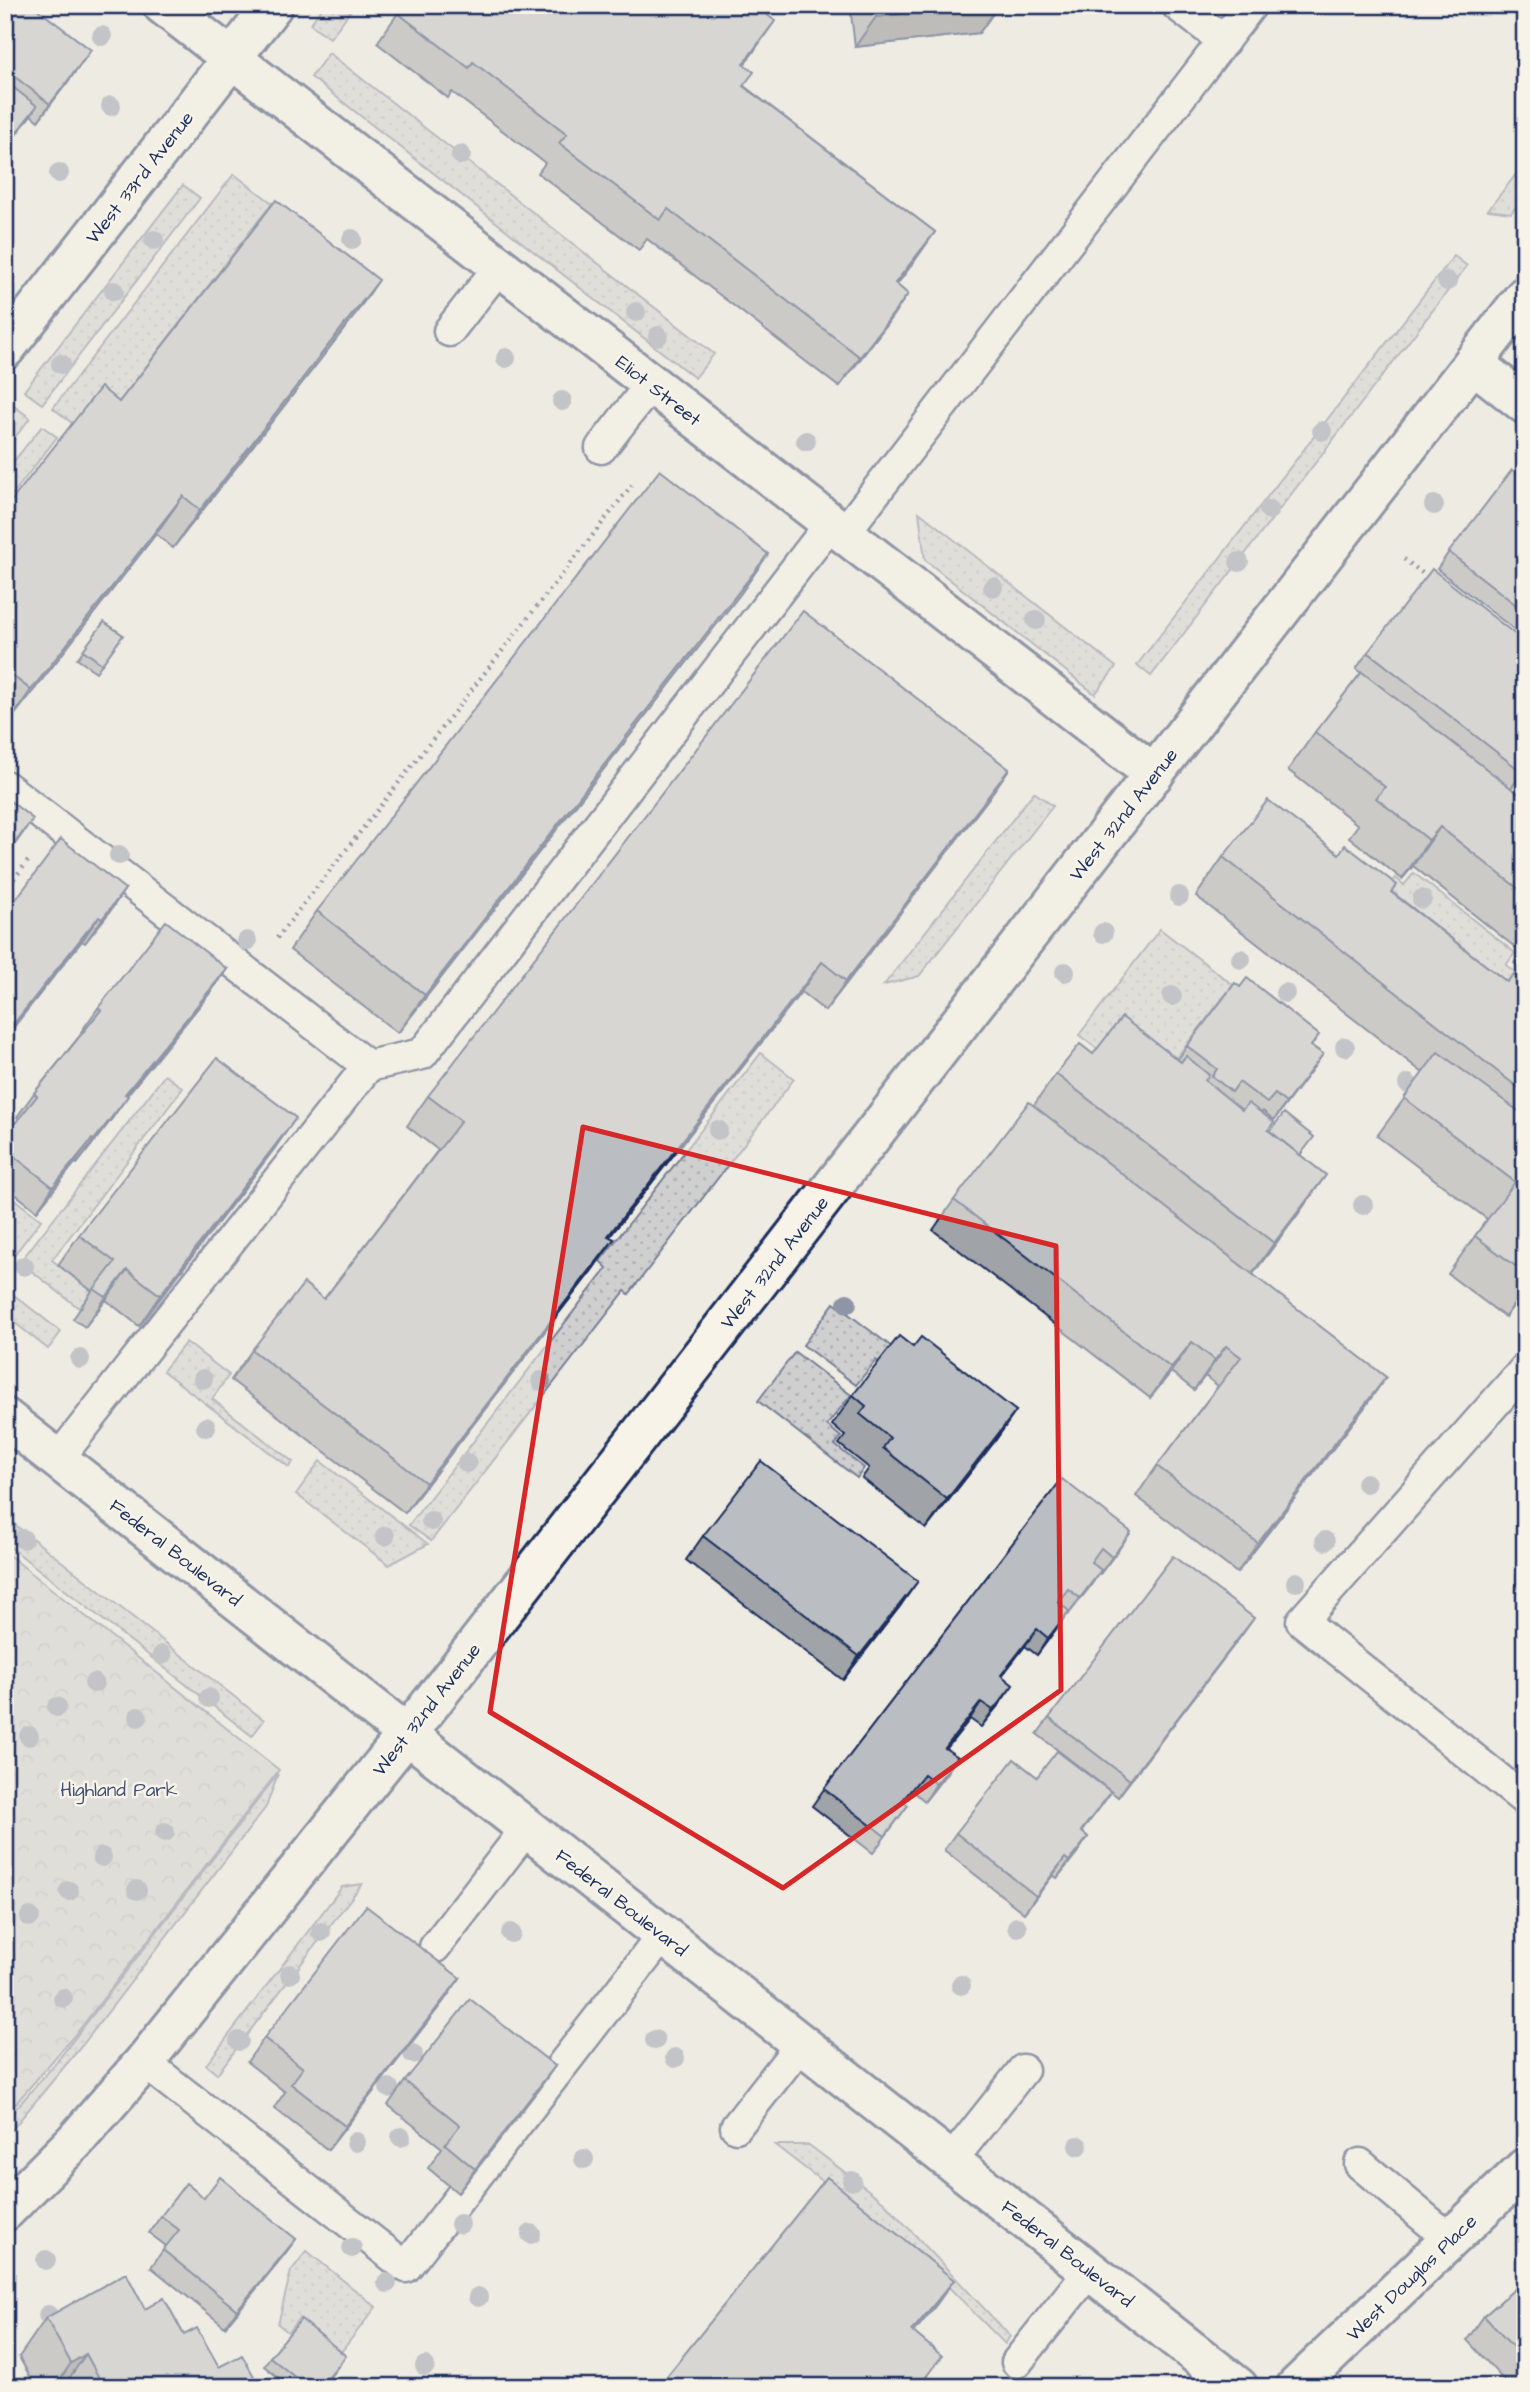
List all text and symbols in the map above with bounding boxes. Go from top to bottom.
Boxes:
street label: West 33rd Avenue [80,106,201,250]
street label: Eliot Street [610,349,707,433]
street label: West 32nd Avenue [1064,743,1185,887]
street label: West 32nd Avenue [715,1191,836,1335]
street label: Federal Boulevard [103,1493,247,1614]
street label: West 32nd Avenue [367,1638,488,1782]
park label: Highland Park [60,1777,178,1805]
street label: Federal Boulevard [549,1843,693,1964]
street label: Federal Boulevard [995,2194,1139,2315]
street label: West Douglas Place [1341,2209,1484,2348]

